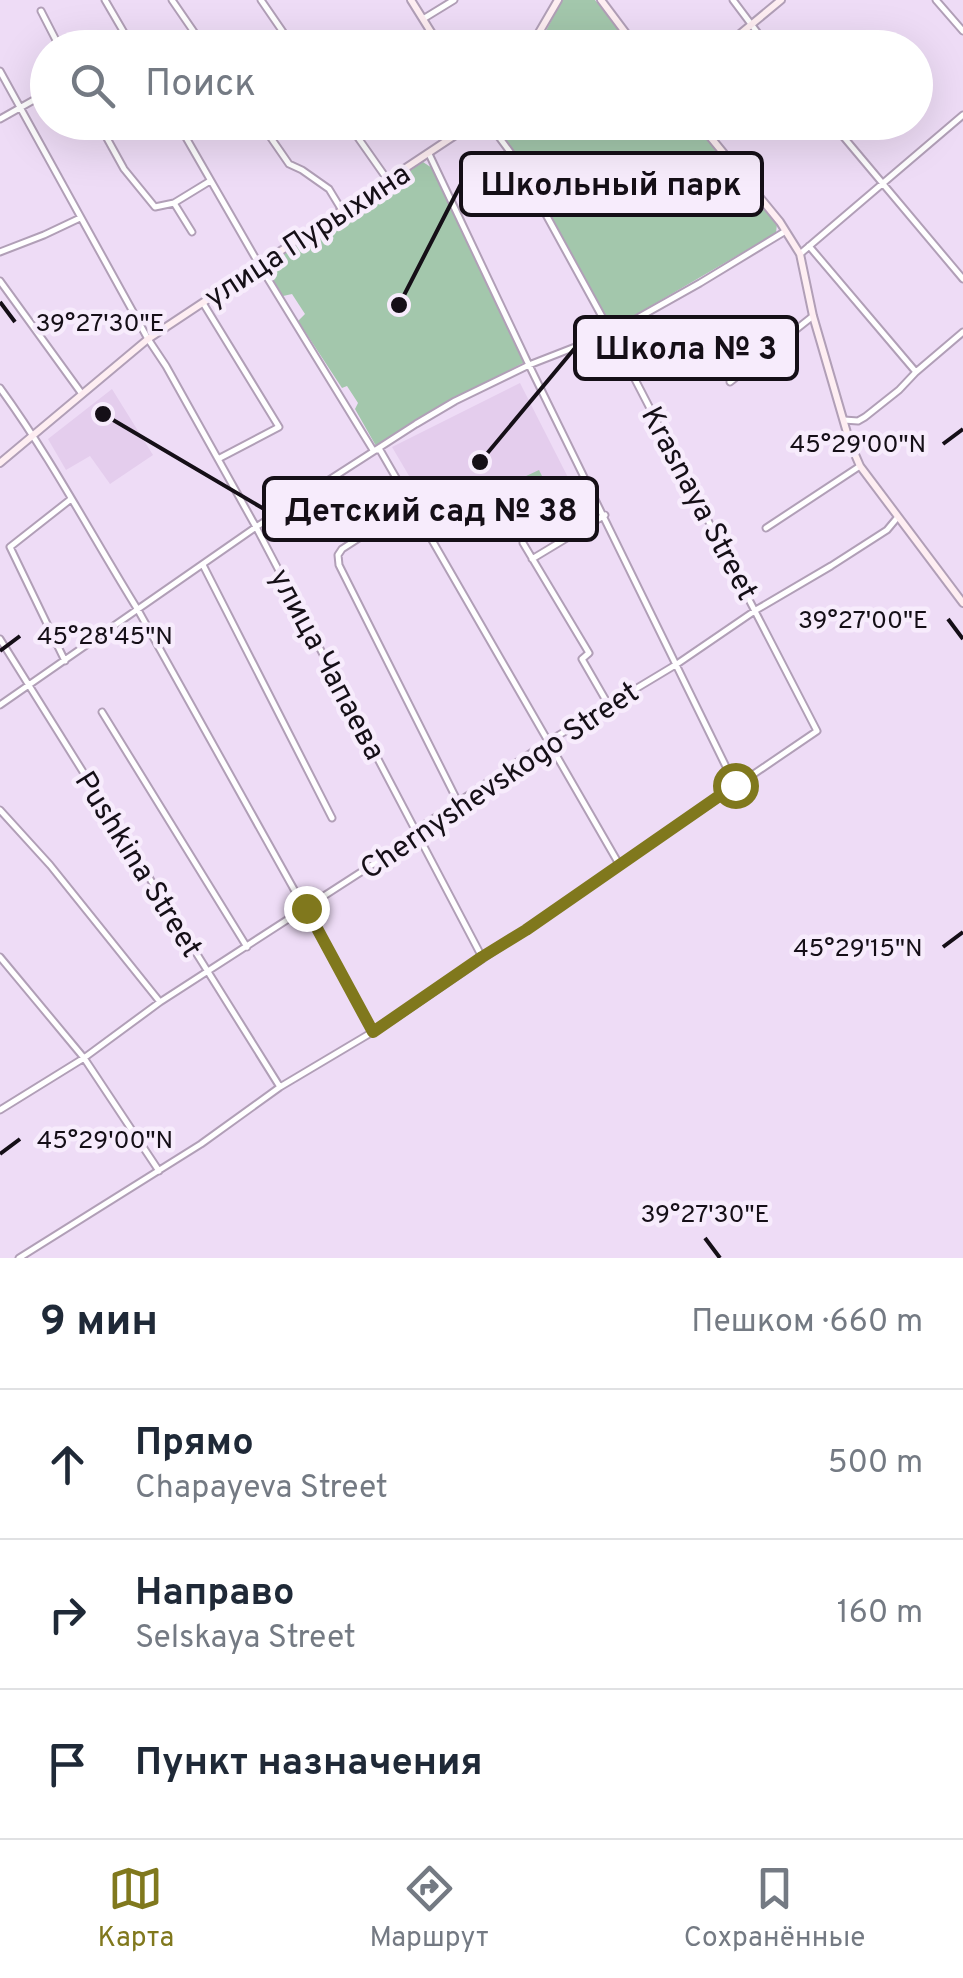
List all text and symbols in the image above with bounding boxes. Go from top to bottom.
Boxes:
search box [30,30,933,140]
icon: search [65,58,120,113]
text: Поиск [145,61,256,110]
callout: Школьный парк [461,153,762,215]
street label: улица Пурыхина [199,157,418,317]
text: Школьный парк [480,167,742,207]
text: 39°27'30"E [35,309,165,341]
callout: Школа № 3 [575,317,797,379]
text: Школа № 3 [595,331,777,371]
street label: Krasnaya Street [631,401,764,607]
text: 45°29'00"N [790,430,926,462]
callout: Детский сад № 38 [264,478,597,540]
text: Детский сад № 38 [284,493,578,533]
street label: улица Чапаева [260,563,392,767]
text: 39°27'00"E [798,606,928,638]
text: 45°28'45"N [37,622,173,654]
street label: Chernyshevskogo Street [354,675,647,889]
route start [713,763,759,809]
street label: Pushkina Street [65,765,209,965]
route end [284,886,330,932]
text: 45°29'15"N [793,934,923,966]
text: 45°29'00"N [37,1126,173,1158]
text: 39°27'30"E [640,1200,770,1232]
text: 9 мин [40,1297,158,1350]
text: Пешком · 660 m [691,1303,923,1343]
text: Прямо [135,1420,254,1469]
icon: ahead [40,1437,95,1492]
text: 500 m [828,1444,923,1484]
text: Chapayeva Street [135,1469,388,1509]
text: Направо [135,1570,295,1619]
icon: right [40,1587,95,1642]
text: 160 m [837,1594,923,1634]
text: Selskaya Street [135,1619,356,1659]
icon: arrive [40,1737,95,1792]
text: Пункт назначения [135,1740,483,1789]
tab: Карта [98,1861,174,1957]
tab: Маршрут [369,1861,489,1957]
tab: Сохранённые [684,1861,865,1957]

